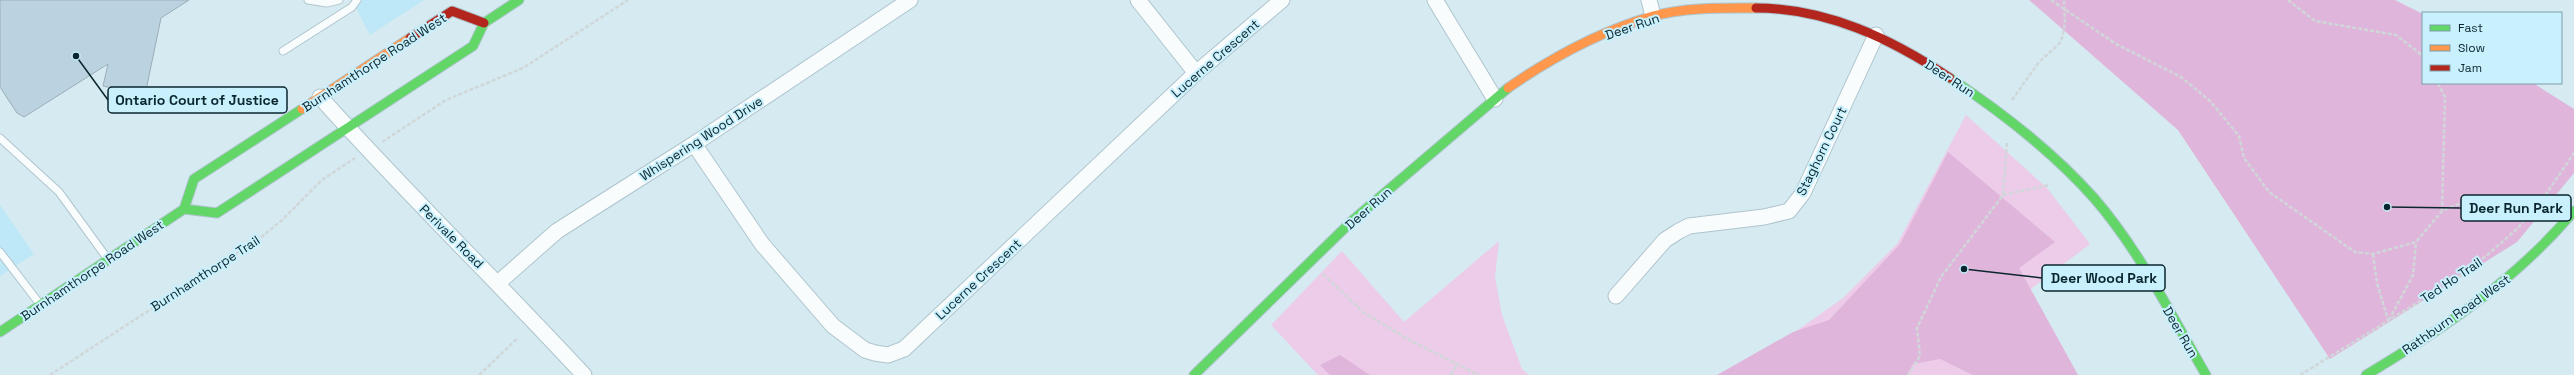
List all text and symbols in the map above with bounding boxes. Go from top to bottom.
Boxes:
street label: Burnhamthorpe Road West [299,9,450,116]
street label: Deer Run [1603,9,1662,44]
legend [2422,12,2562,84]
street label: Lucerne Crescent [1168,15,1263,101]
text: Fast [2458,20,2483,36]
text: Slow [2458,40,2485,56]
street label: Deer Run [1921,56,1978,101]
text: Jam [2458,60,2482,76]
callout: Ontario Court of Justice [108,87,287,113]
text: Ontario Court of Justice [115,91,279,109]
street label: Whispering Wood Drive [637,92,766,185]
street label: Staghorn Court [1793,104,1850,199]
street label: Deer Run [1341,183,1395,233]
callout: Deer Run Park [2461,195,2571,221]
text: Deer Run Park [2469,199,2563,217]
street label: Perivale Road [416,201,487,272]
street label: Burnhamthorpe Road West [18,216,167,325]
street label: Burnhamthorpe Trail [147,232,263,315]
street label: Lucerne Crescent [932,235,1025,323]
street label: Ted Ho Trail [2417,254,2485,307]
callout: Deer Wood Park [2042,265,2165,291]
text: Deer Wood Park [2051,269,2157,287]
street label: Rathburn Road West [2399,271,2514,358]
street label: Deer Run [2159,304,2202,361]

